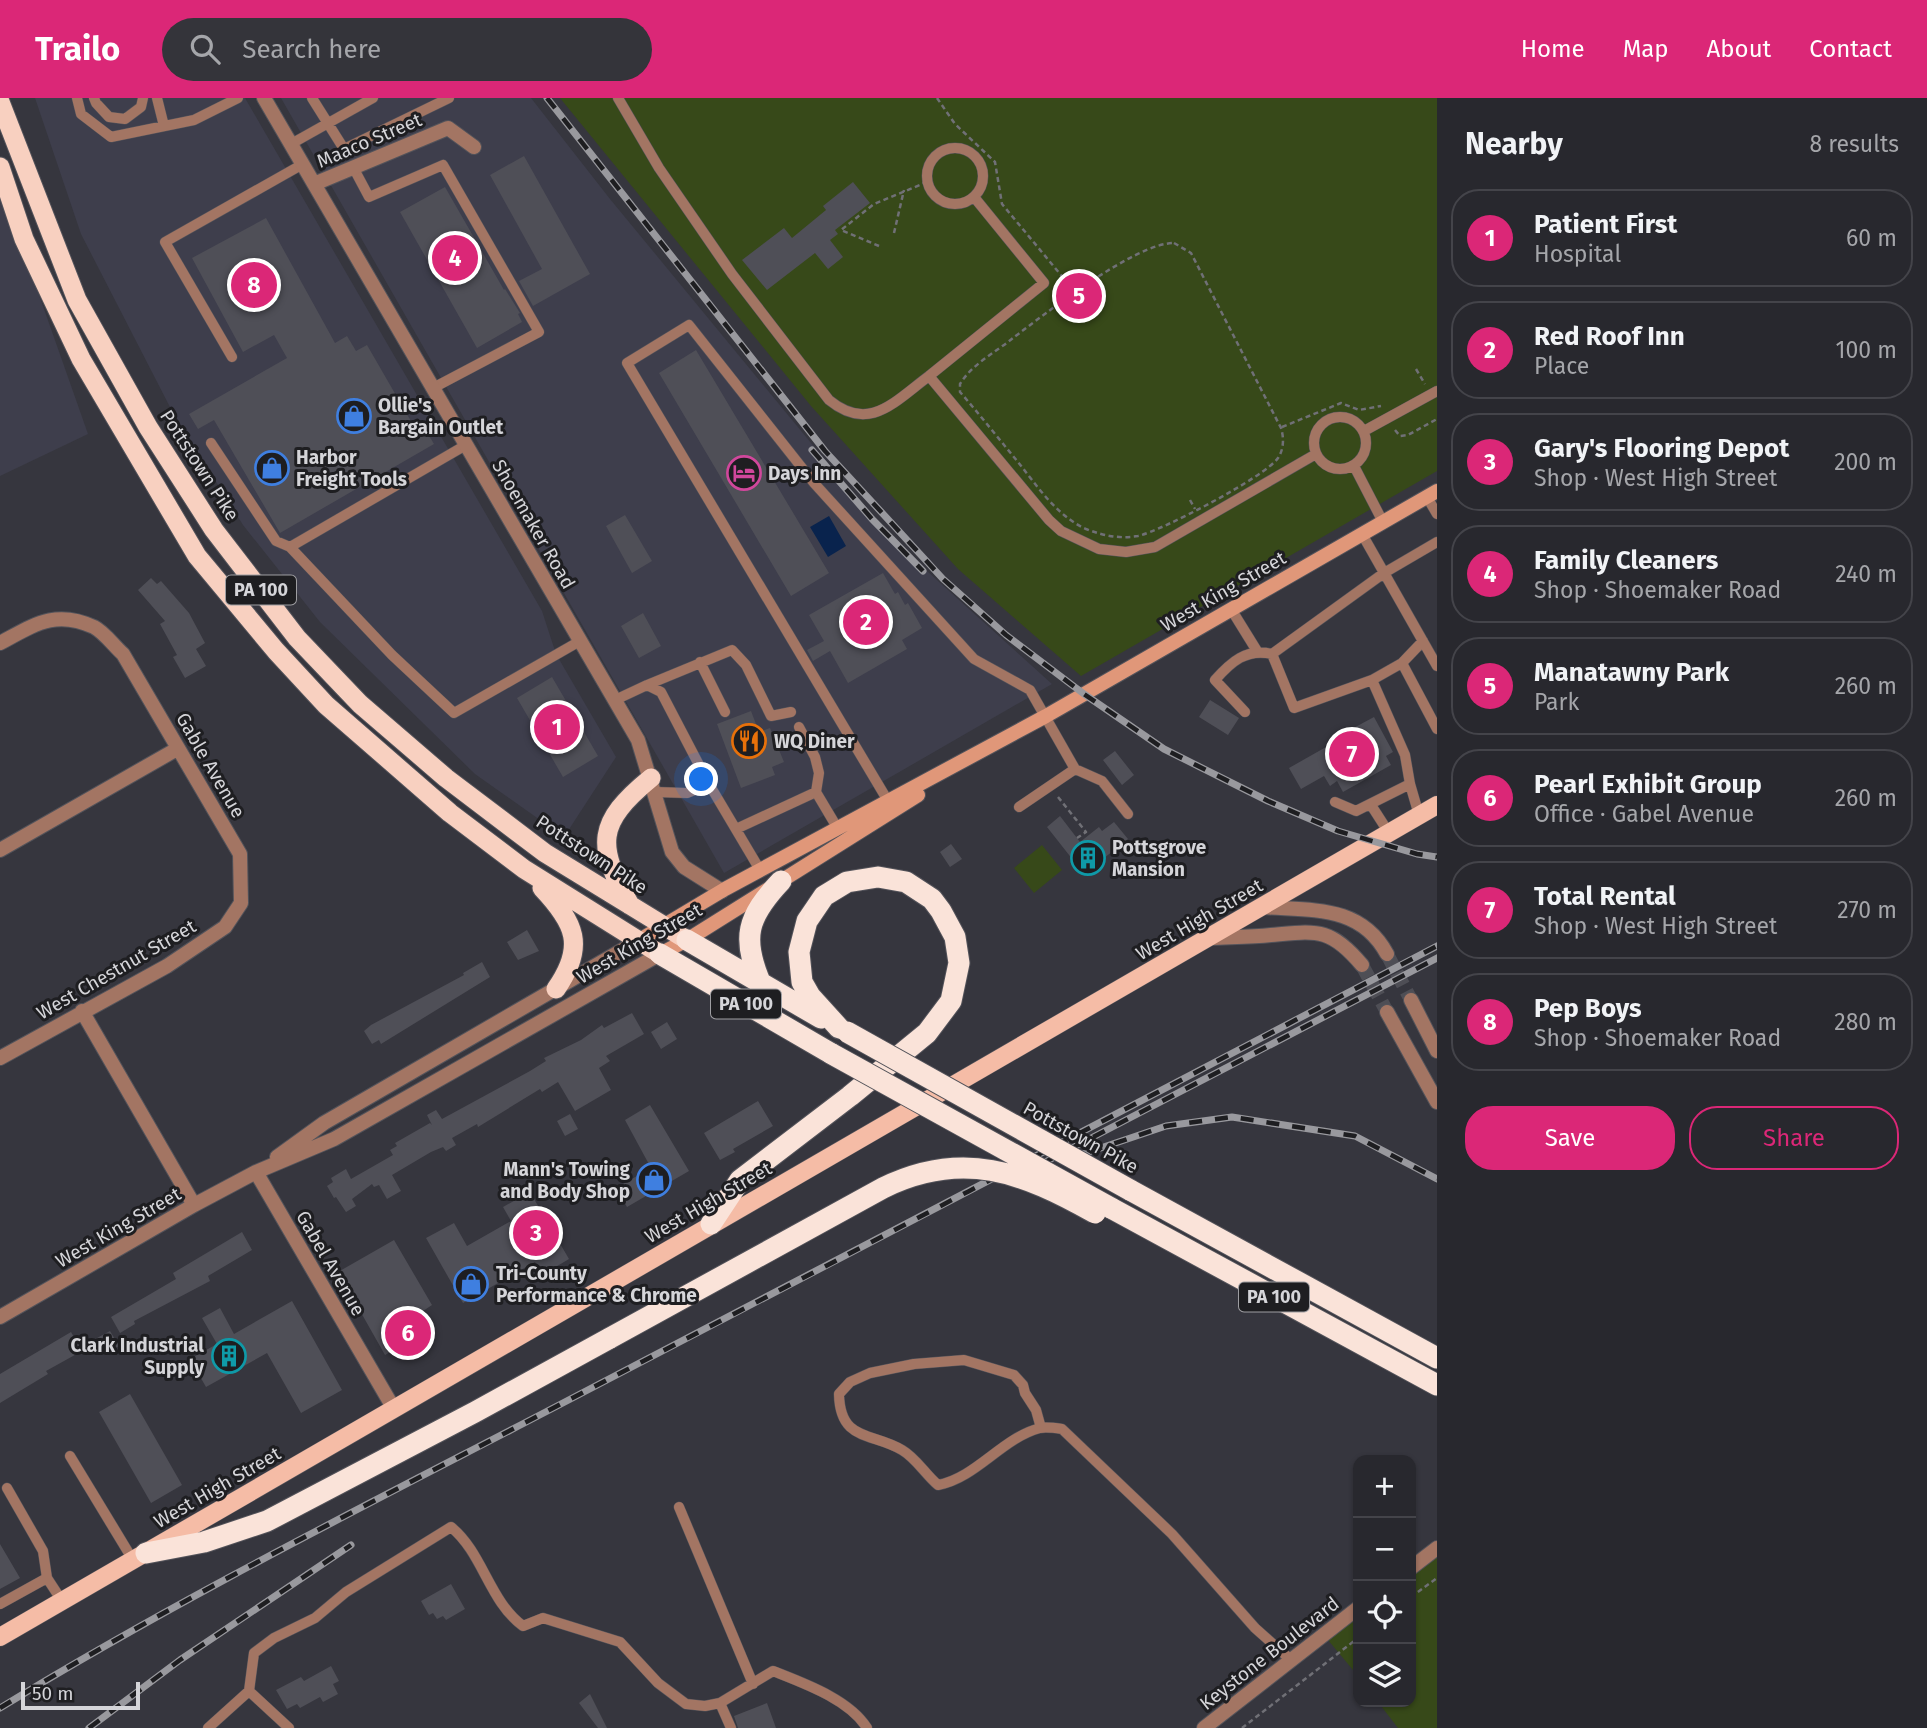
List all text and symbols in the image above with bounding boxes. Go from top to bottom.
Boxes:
search box [162,18,652,81]
text: Trailo [35,29,120,69]
icon: search [186,30,224,68]
text: Search here [242,34,381,65]
text: Home [1521,35,1585,63]
text: Map [1623,35,1669,63]
text: About [1707,35,1771,63]
text: Contact [1809,35,1892,63]
street label: Maaco Street [313,108,425,173]
text: Nearby [1465,126,1563,162]
text: 8 results [1810,130,1899,158]
text: Patient First [1534,209,1677,240]
text: 1 [1485,224,1495,252]
text: 60 m [1846,224,1897,252]
pin: 4 [432,232,478,284]
text: Hospital [1534,240,1621,268]
pin: 8 [231,259,277,311]
pin: 5 [1056,270,1102,322]
text: Red Roof Inn [1534,321,1685,352]
text: 2 [1484,336,1496,364]
text: 100 m [1836,336,1897,364]
text: Place [1534,352,1589,380]
place label: Ollie's Bargain Outlet [378,394,504,439]
shop icon: Ollie's Bargain Outlet [335,397,373,435]
street label: Pottstown Pike [155,405,244,525]
text: Gary's Flooring Depot [1534,433,1789,464]
place label: Harbor Freight Tools [296,446,407,491]
text: 3 [1484,448,1496,476]
text: 200 m [1834,448,1897,476]
shop icon: Harbor Freight Tools [253,449,291,487]
hotel icon: Days Inn [725,454,763,492]
street label: Shoemaker Road [487,455,580,593]
place label: Days Inn [768,462,841,485]
text: Shop · West High Street [1534,464,1777,492]
text: Family Cleaners [1534,545,1718,576]
street label: West King Street [1157,546,1290,637]
text: 4 [1484,560,1497,588]
text: 240 m [1835,560,1897,588]
road number: PA 100 [226,576,296,604]
text: Shop · Shoemaker Road [1534,576,1781,604]
pin: 2 [843,596,889,648]
text: Manatawny Park [1534,657,1729,688]
text: 5 [1484,672,1496,700]
text: 260 m [1835,672,1897,700]
text: Park [1534,688,1579,716]
pin: 1 [534,701,580,753]
street label: Gable Avenue [171,709,250,822]
restaurant icon: WQ Diner [730,722,768,760]
pin: 7 [1329,728,1375,780]
place label: WQ Diner [774,730,855,753]
your location [684,762,718,796]
text: Pearl Exhibit Group [1534,769,1762,800]
text: 6 [1484,784,1496,812]
text: 260 m [1835,784,1897,812]
text: Office · Gabel Avenue [1534,800,1754,828]
street label: Pottstown Pike [532,810,652,899]
place label: Pottsgrove Mansion [1112,836,1206,881]
building icon: Pottsgrove Mansion [1069,839,1107,877]
street label: West High Street [1132,874,1267,965]
text: Total Rental [1534,881,1676,912]
text: 7 [1485,896,1495,924]
text: 270 m [1837,896,1897,924]
street label: West King Street [573,898,706,989]
text: Shop · West High Street [1534,912,1777,940]
street label: West Chestnut Street [33,914,200,1024]
road number: PA 100 [711,989,781,1018]
text: Pep Boys [1534,993,1642,1024]
text: 8 [1483,1008,1497,1036]
text: 280 m [1834,1008,1897,1036]
text: Shop · Shoemaker Road [1534,1024,1781,1052]
street label: Pottstown Pike [1019,1096,1142,1179]
button: Save [1465,1106,1675,1170]
button: Share [1689,1106,1899,1170]
street label: West High Street [641,1157,776,1248]
place label: Mann's Towing and Body Shop [500,1158,631,1203]
shop icon: Mann's Towing and Body Shop [635,1161,673,1199]
street label: West King Street [52,1182,185,1273]
street label: Gabel Avenue [291,1207,370,1320]
pin: 3 [513,1207,559,1259]
place label: Tri-County Performance & Chrome [496,1262,697,1307]
shop icon: Tri-County Performance & Chrome [452,1265,490,1303]
road number: PA 100 [1239,1282,1309,1312]
pin: 6 [385,1307,431,1359]
place label: Clark Industrial Supply [71,1334,204,1379]
building icon: Clark Industrial Supply [210,1337,248,1375]
street label: West High Street [150,1442,285,1533]
map controls [1353,1455,1416,1707]
button: + [1353,1455,1416,1518]
button: − [1353,1518,1416,1581]
button: locate [1353,1581,1416,1644]
street label: Keystone Boulevard [1195,1592,1344,1715]
button: layers [1353,1644,1416,1707]
scale bar [21,1679,140,1711]
text: 50 m [32,1682,73,1705]

